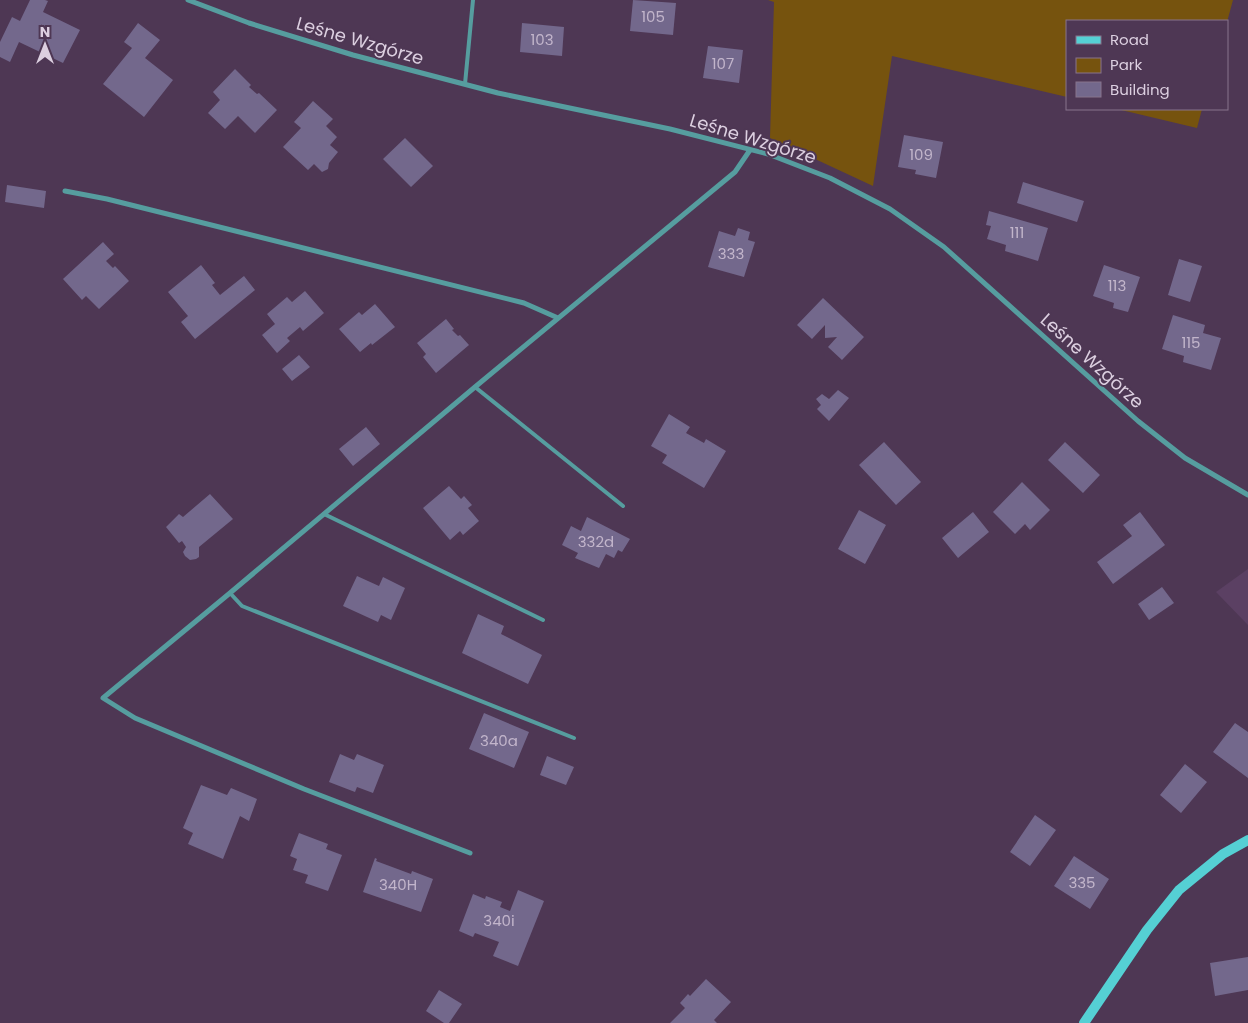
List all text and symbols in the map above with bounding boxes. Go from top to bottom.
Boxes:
house number: 105 [641,6,665,27]
street label: Leśne Wzgórze [294,10,427,71]
north arrow [20,20,70,70]
legend [1066,20,1228,110]
text: N [40,22,50,42]
house number: 103 [530,29,554,50]
text: Road [1110,29,1149,50]
house number: 107 [712,53,734,74]
text: Park [1110,54,1142,75]
text: Building [1110,79,1170,100]
street label: Leśne Wzgórze [687,107,820,170]
house number: 109 [909,144,933,165]
house number: 111 [1010,222,1024,243]
house number: 333 [718,243,744,264]
house number: 113 [1108,275,1126,296]
street label: Leśne Wzgórze [1035,307,1149,414]
house number: 115 [1181,332,1201,353]
house number: 332d [578,531,614,552]
house number: 340a [480,730,518,751]
house number: 335 [1068,872,1096,893]
house number: 340H [379,874,417,895]
house number: 340i [483,910,515,931]

